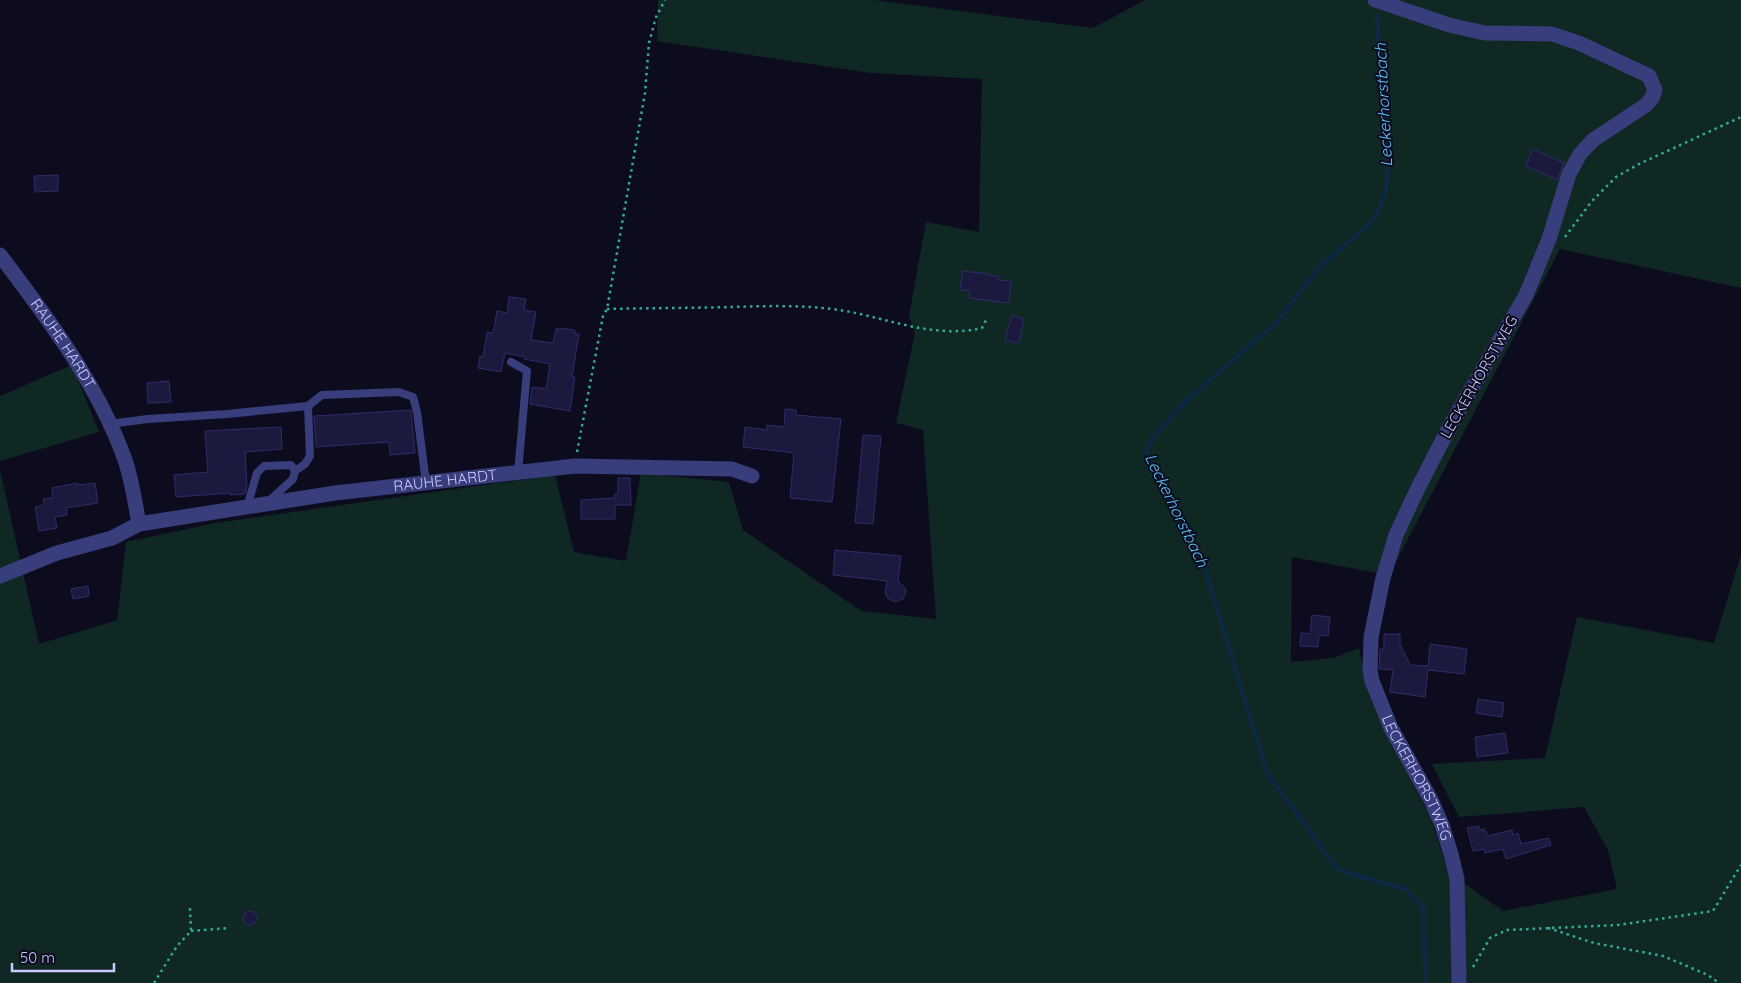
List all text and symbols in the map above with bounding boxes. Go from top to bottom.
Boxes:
water label: Leckerhorstbach [1370,42,1396,167]
street label: RAUHE HARDT [27,295,100,392]
street label: LECKERHORSTWEG [1436,312,1521,441]
water label: Leckerhorstbach [1141,450,1214,571]
street label: RAUHE HARDT [392,465,498,495]
street label: LECKERHORSTWEG [1378,712,1456,843]
scale bar [12,940,115,972]
text: 50 m [20,948,55,967]

